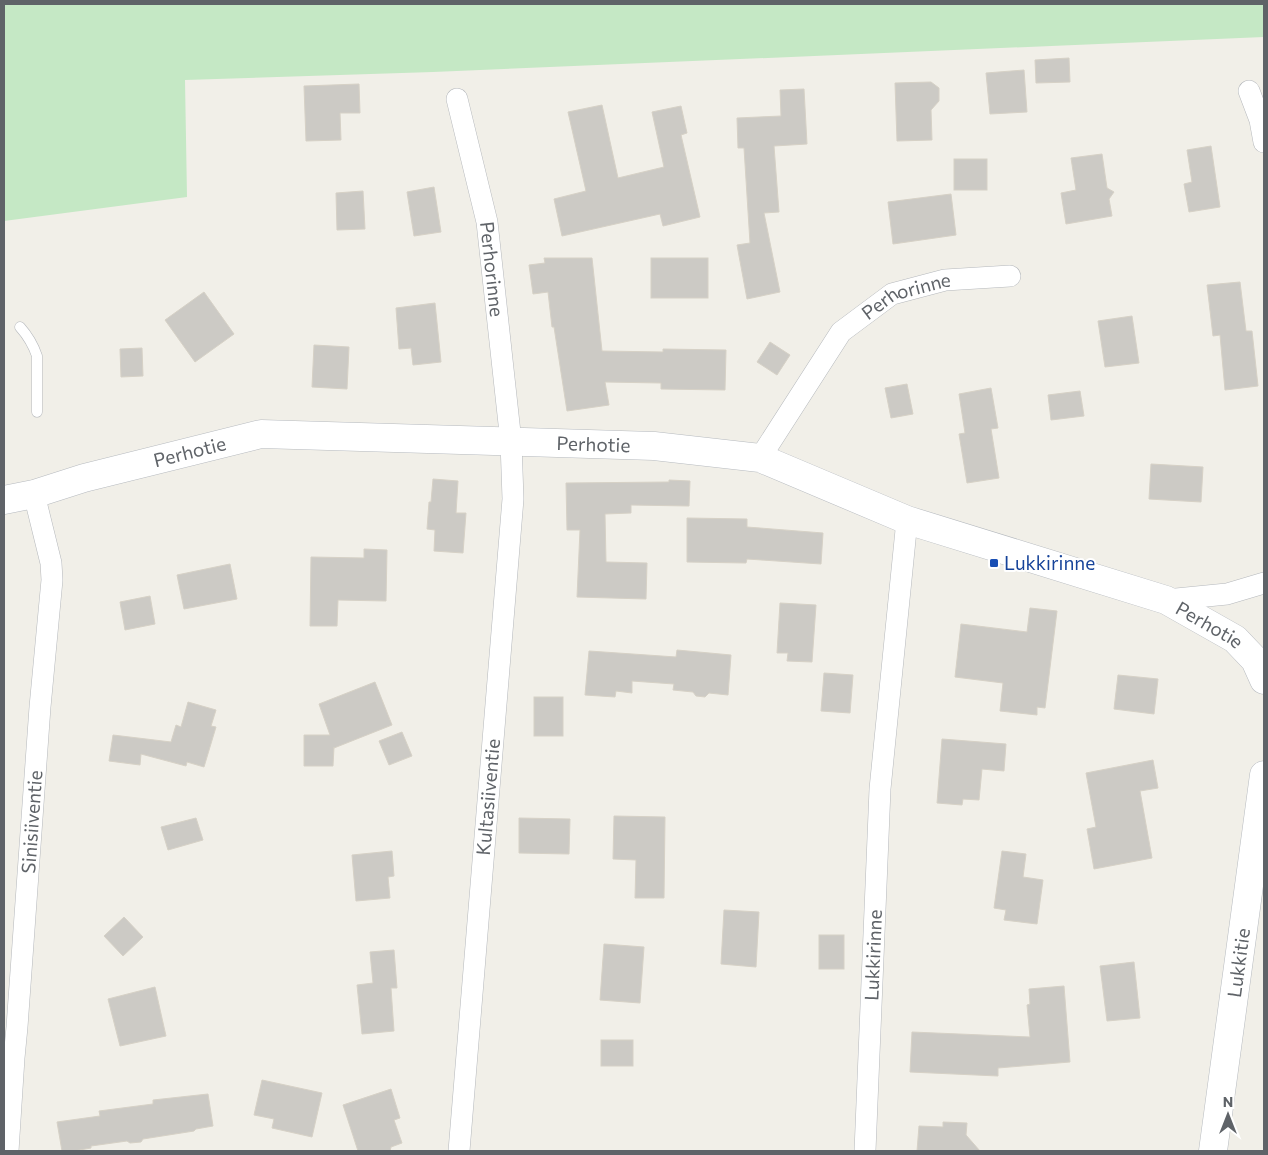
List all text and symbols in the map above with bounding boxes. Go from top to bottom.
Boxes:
street label: Perhorinne [476,220,509,318]
street label: Perhorinne [857,268,951,324]
street label: Perhotie [151,431,228,471]
street label: Perhotie [556,431,631,456]
place label: Lukkirinne [1004,551,1095,574]
marker: Lukkirinne [988,557,1000,569]
street label: Perhotie [1172,596,1249,652]
street label: Kultasiiventie [471,738,504,856]
street label: Sinisiiventie [16,769,46,874]
street label: Lukkirinne [859,909,886,1001]
street label: Lukkitie [1222,927,1254,999]
north arrow [1203,1090,1253,1140]
text: N [1223,1093,1233,1110]

